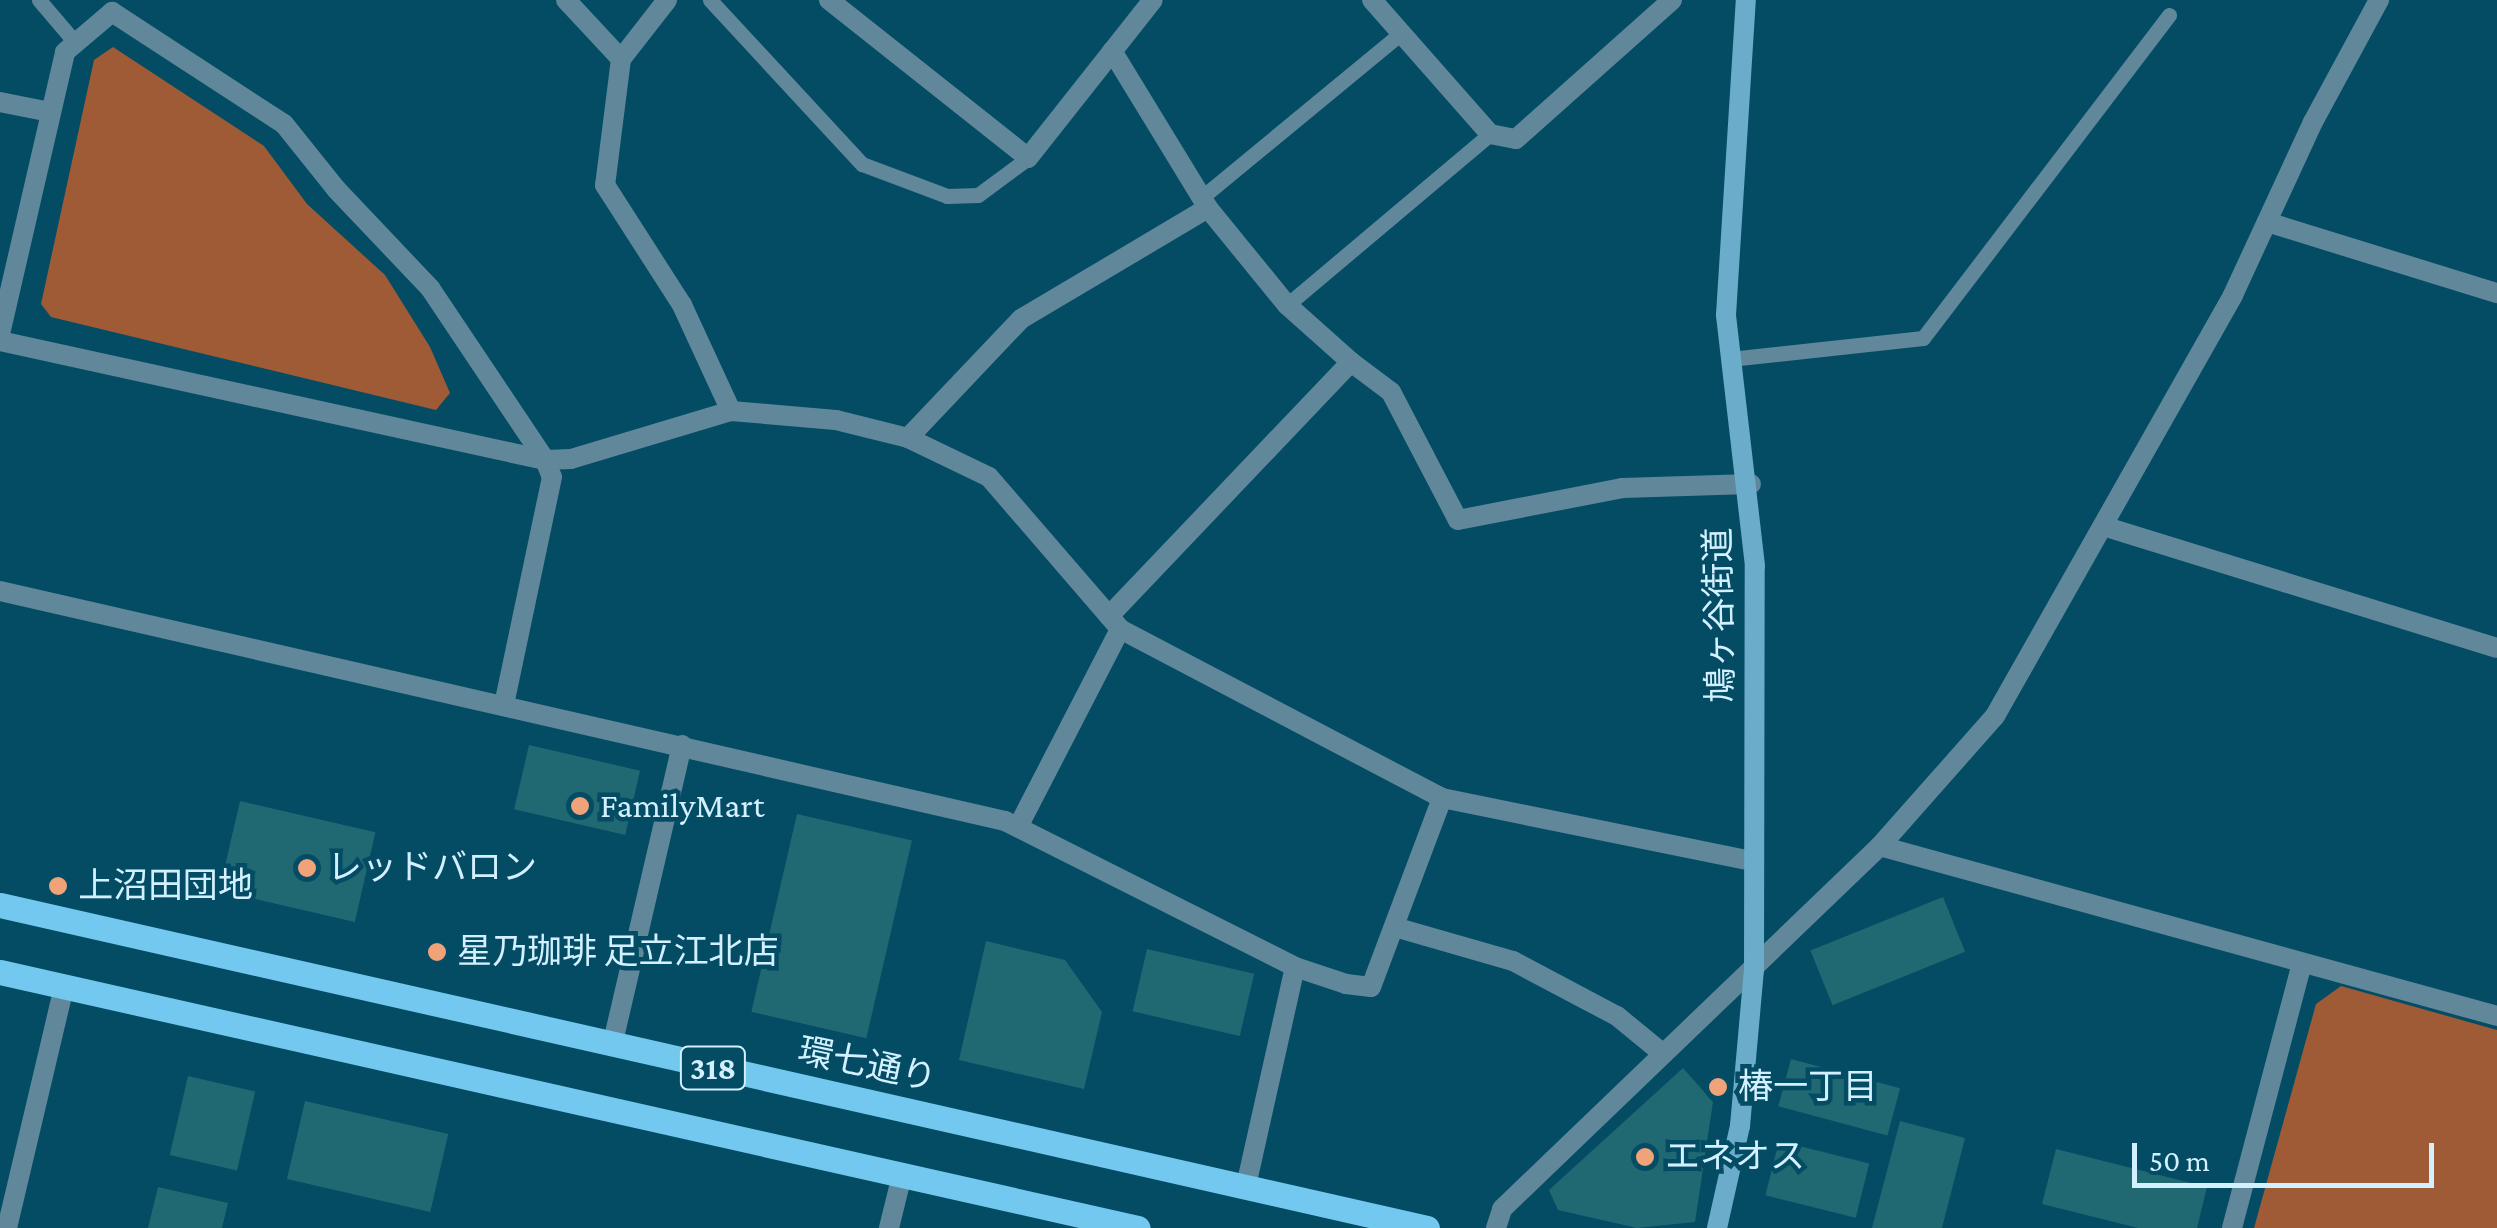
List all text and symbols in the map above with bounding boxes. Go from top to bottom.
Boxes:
street label: 鳩ヶ谷街道 [1697,527,1743,703]
place label: FamilyMart [600,785,765,827]
marker: FamilyMart [569,795,591,817]
place label: レッドバロン [327,847,537,889]
marker: レッドバロン [296,857,318,879]
place label: 上沼田団地 [78,865,253,907]
marker: 上沼田団地 [47,875,69,897]
place label: 星乃珈琲 足立江北店 [457,931,779,973]
marker: 星乃珈琲 足立江北店 [426,941,448,963]
street label: 環七通り [794,1030,940,1100]
road number: 318 [678,1041,748,1095]
place label: 椿一丁目 [1738,1066,1878,1108]
marker: 椿一丁目 [1707,1076,1729,1098]
scale bar [2137,1123,2440,1185]
place label: エネオス [1665,1136,1805,1178]
text: 50 m [2149,1144,2210,1177]
marker: エネオス [1634,1146,1656,1168]

